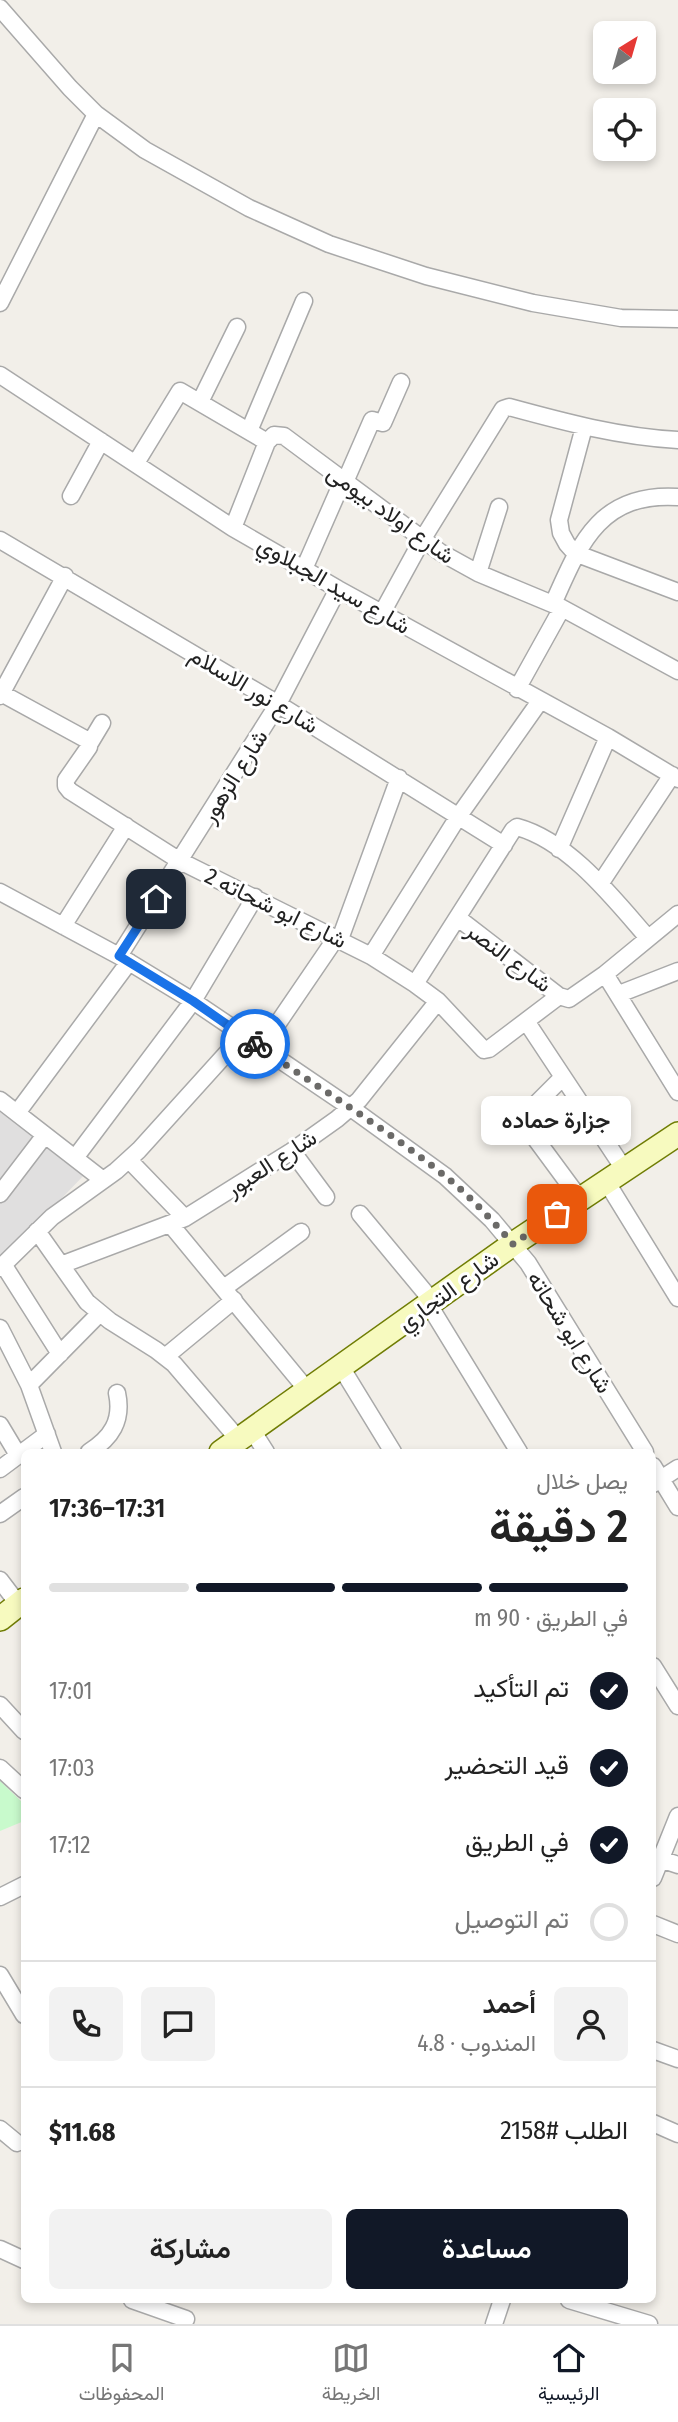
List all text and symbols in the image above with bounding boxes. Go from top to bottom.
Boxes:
north arrow [593,21,656,84]
map controls [593,21,656,161]
button: locate [593,98,656,161]
street label: شارع اولاد بيومى [321,458,460,571]
street label: شارع سيد الجبلاوي [250,530,415,644]
street label: شارع نور الاسلام [183,640,324,741]
street label: شارع الزهور [194,724,275,830]
street label: شارع ابو شحاته 2 [200,862,352,956]
pin [126,869,186,929]
icon: home [137,880,175,918]
street label: شارع النصر [459,915,557,1000]
courier [220,1009,290,1079]
icon: bike [236,1025,274,1063]
callout: جزارة حماده [482,1095,632,1144]
text: جزارة حماده [502,1106,610,1134]
street label: شارع العبور [219,1123,323,1205]
pin [527,1184,587,1244]
icon: bag [538,1195,576,1233]
street label: شارع التجاري [392,1245,507,1341]
street label: شارع ابو شحاته [520,1266,619,1399]
text: يصل خلال [536,1467,628,1495]
text: 17:31–17:36 [49,1493,165,1524]
text: 2 دقيقة [489,1499,628,1554]
text: في الطريق · 90 m [474,1604,628,1632]
icon: check [590,1672,628,1710]
text: تم التأكيد [473,1673,569,1704]
text: 17:01 [49,1677,93,1705]
icon: check [590,1749,628,1787]
text: قيد التحضير [444,1750,569,1781]
text: 17:03 [49,1754,94,1782]
icon: check [590,1826,628,1864]
text: في الطريق [465,1827,569,1858]
text: 17:12 [49,1831,90,1859]
text: تم التوصيل [455,1904,569,1935]
button: phone [49,1987,123,2061]
button: chat [141,1987,215,2061]
button: person [554,1987,628,2061]
text: أحمد [483,1989,536,2020]
text: المندوب · 4.8 [417,2029,536,2057]
text: الطلب #2158 [500,2115,628,2146]
text: $11.68 [49,2117,116,2148]
button: مشاركة [49,2209,332,2289]
button: مساعدة [346,2209,628,2289]
tab: المحفوظات [79,2339,164,2410]
tab: الخريطة [322,2339,380,2410]
tab: الرئيسية [538,2339,599,2410]

